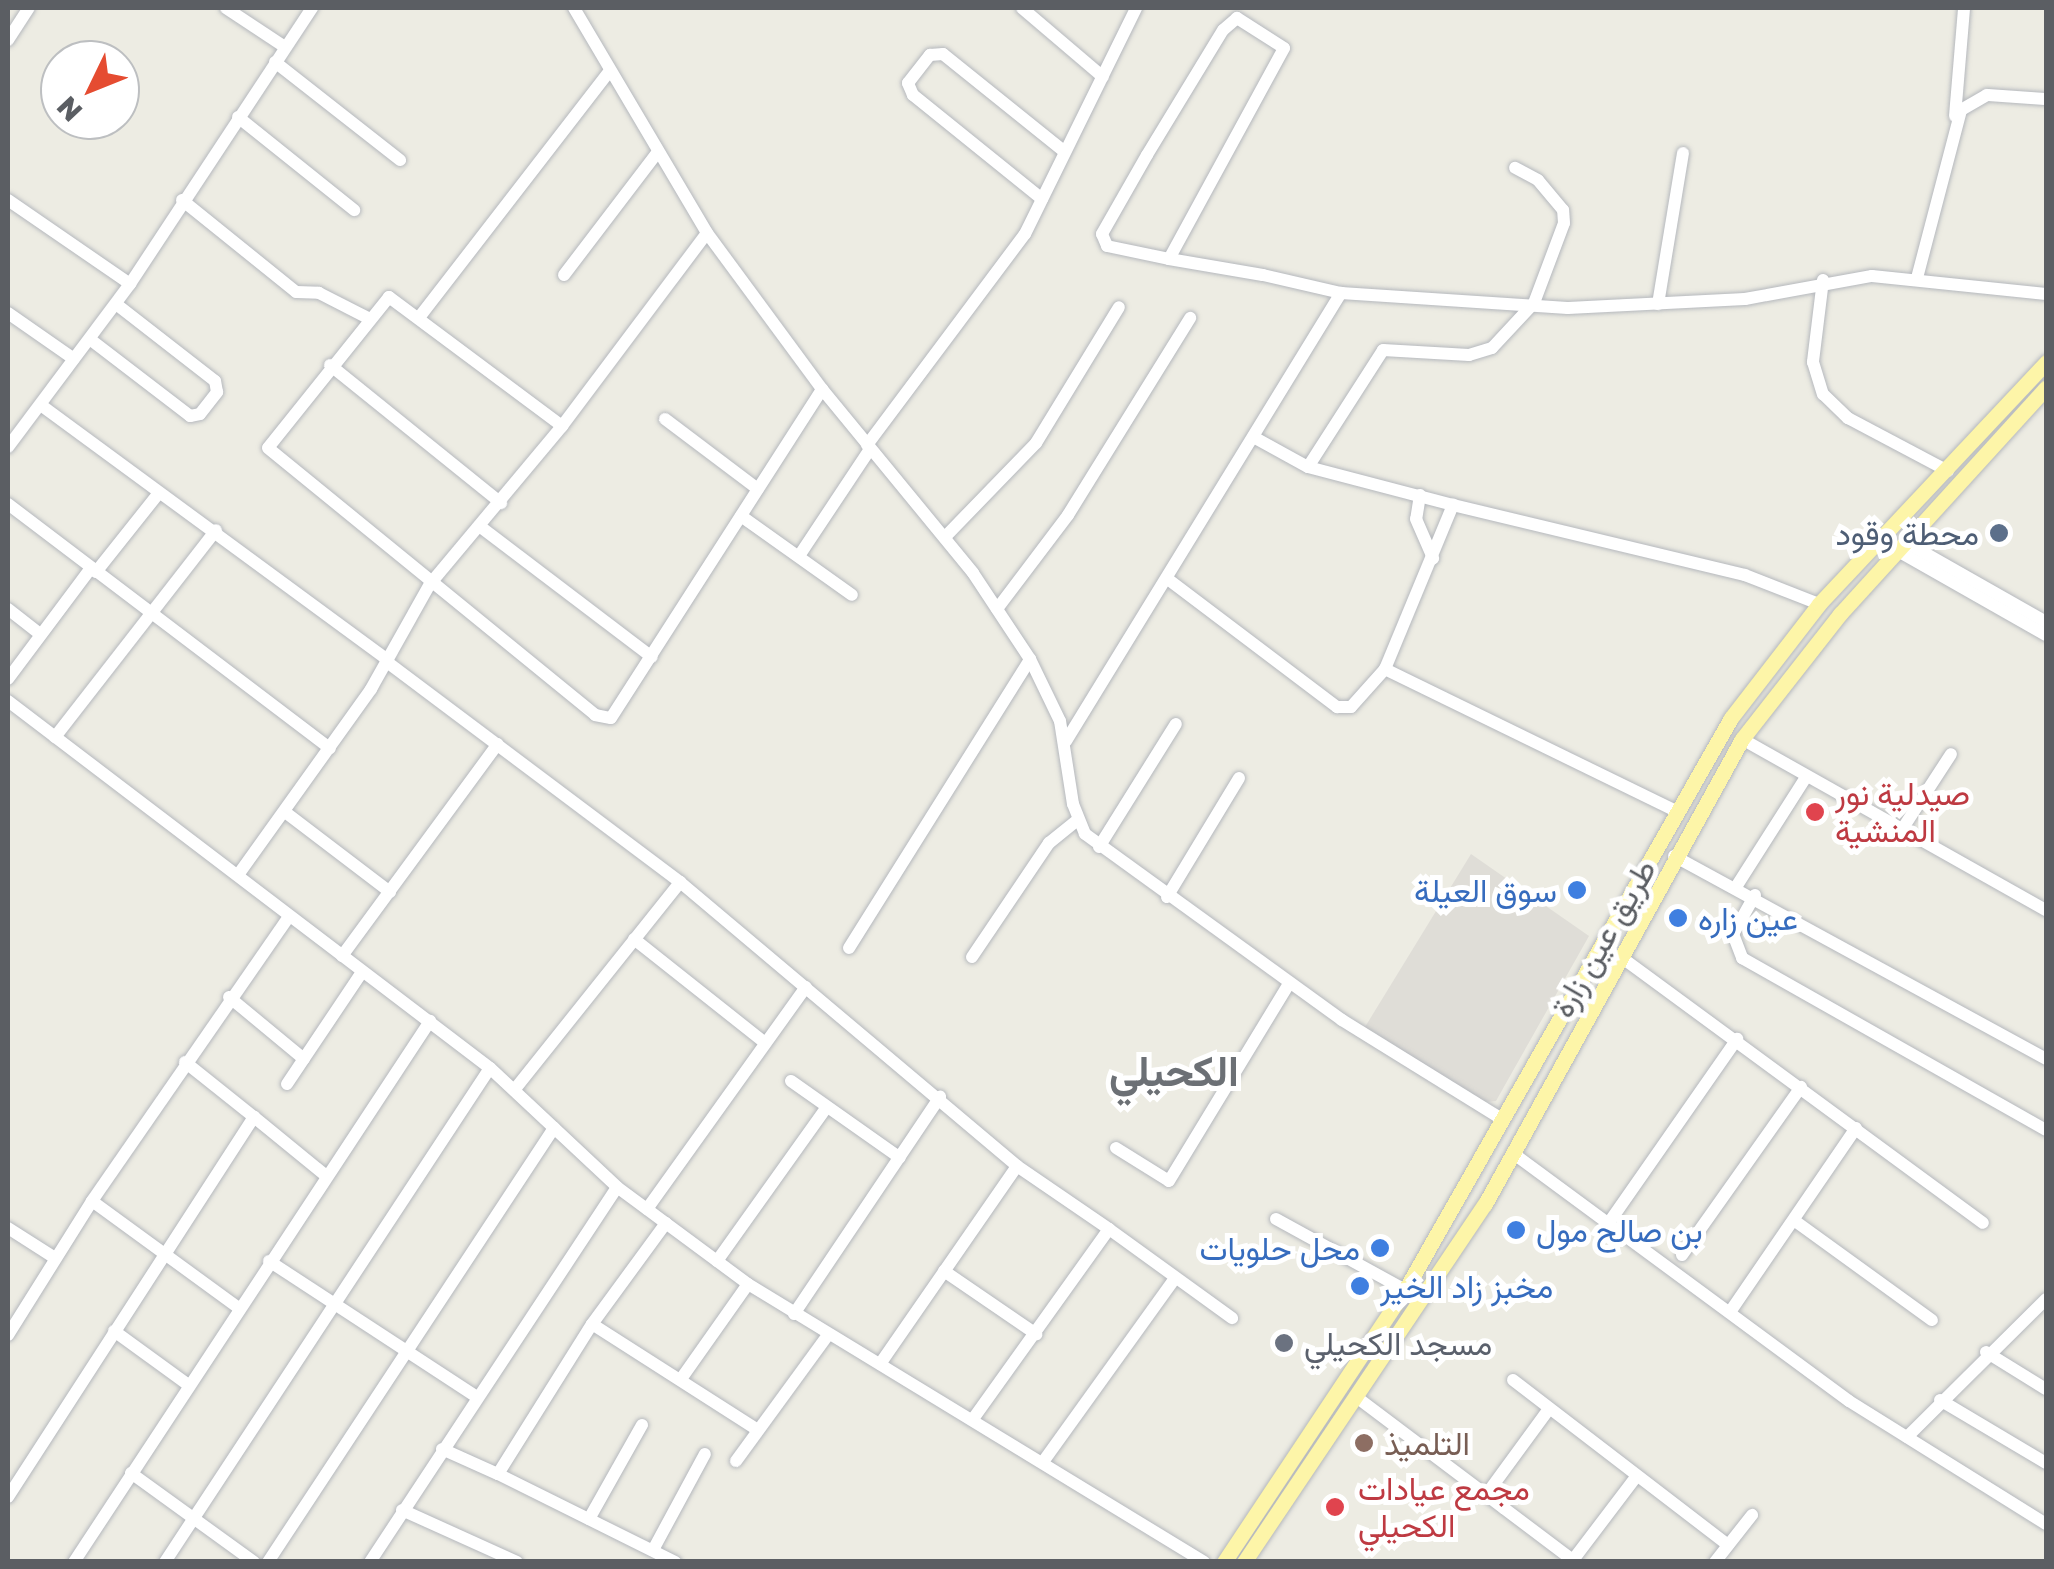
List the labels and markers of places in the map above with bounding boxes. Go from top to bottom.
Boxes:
place label: محطة وقود [1836,514,1979,552]
marker: محطة وقود [1988,522,2010,544]
place label: صيدلية نور المنشية [1835,775,1970,850]
marker: صيدلية نور المنشية [1804,801,1826,823]
place label: سوق العيلة [1414,871,1557,909]
marker: سوق العيلة [1566,879,1588,901]
place label: عين زاره [1698,899,1798,937]
marker: عين زاره [1667,907,1689,929]
place label: بن صالح مول [1536,1211,1703,1249]
marker: بن صالح مول [1505,1219,1527,1241]
place label: محل حلويات [1200,1229,1360,1267]
marker: محل حلويات [1369,1237,1391,1259]
place label: مخبز زاد الخير [1380,1267,1553,1305]
marker: مخبز زاد الخير [1349,1275,1371,1297]
place label: مسجد الكحيلي [1304,1324,1492,1362]
marker: مسجد الكحيلي [1273,1332,1295,1354]
place label: التلميذ [1384,1424,1470,1462]
marker: التلميذ [1353,1432,1375,1454]
place label: مجمع عيادات الكحيلي [1358,1470,1530,1545]
marker: مجمع عيادات الكحيلي [1322,1494,1348,1520]

